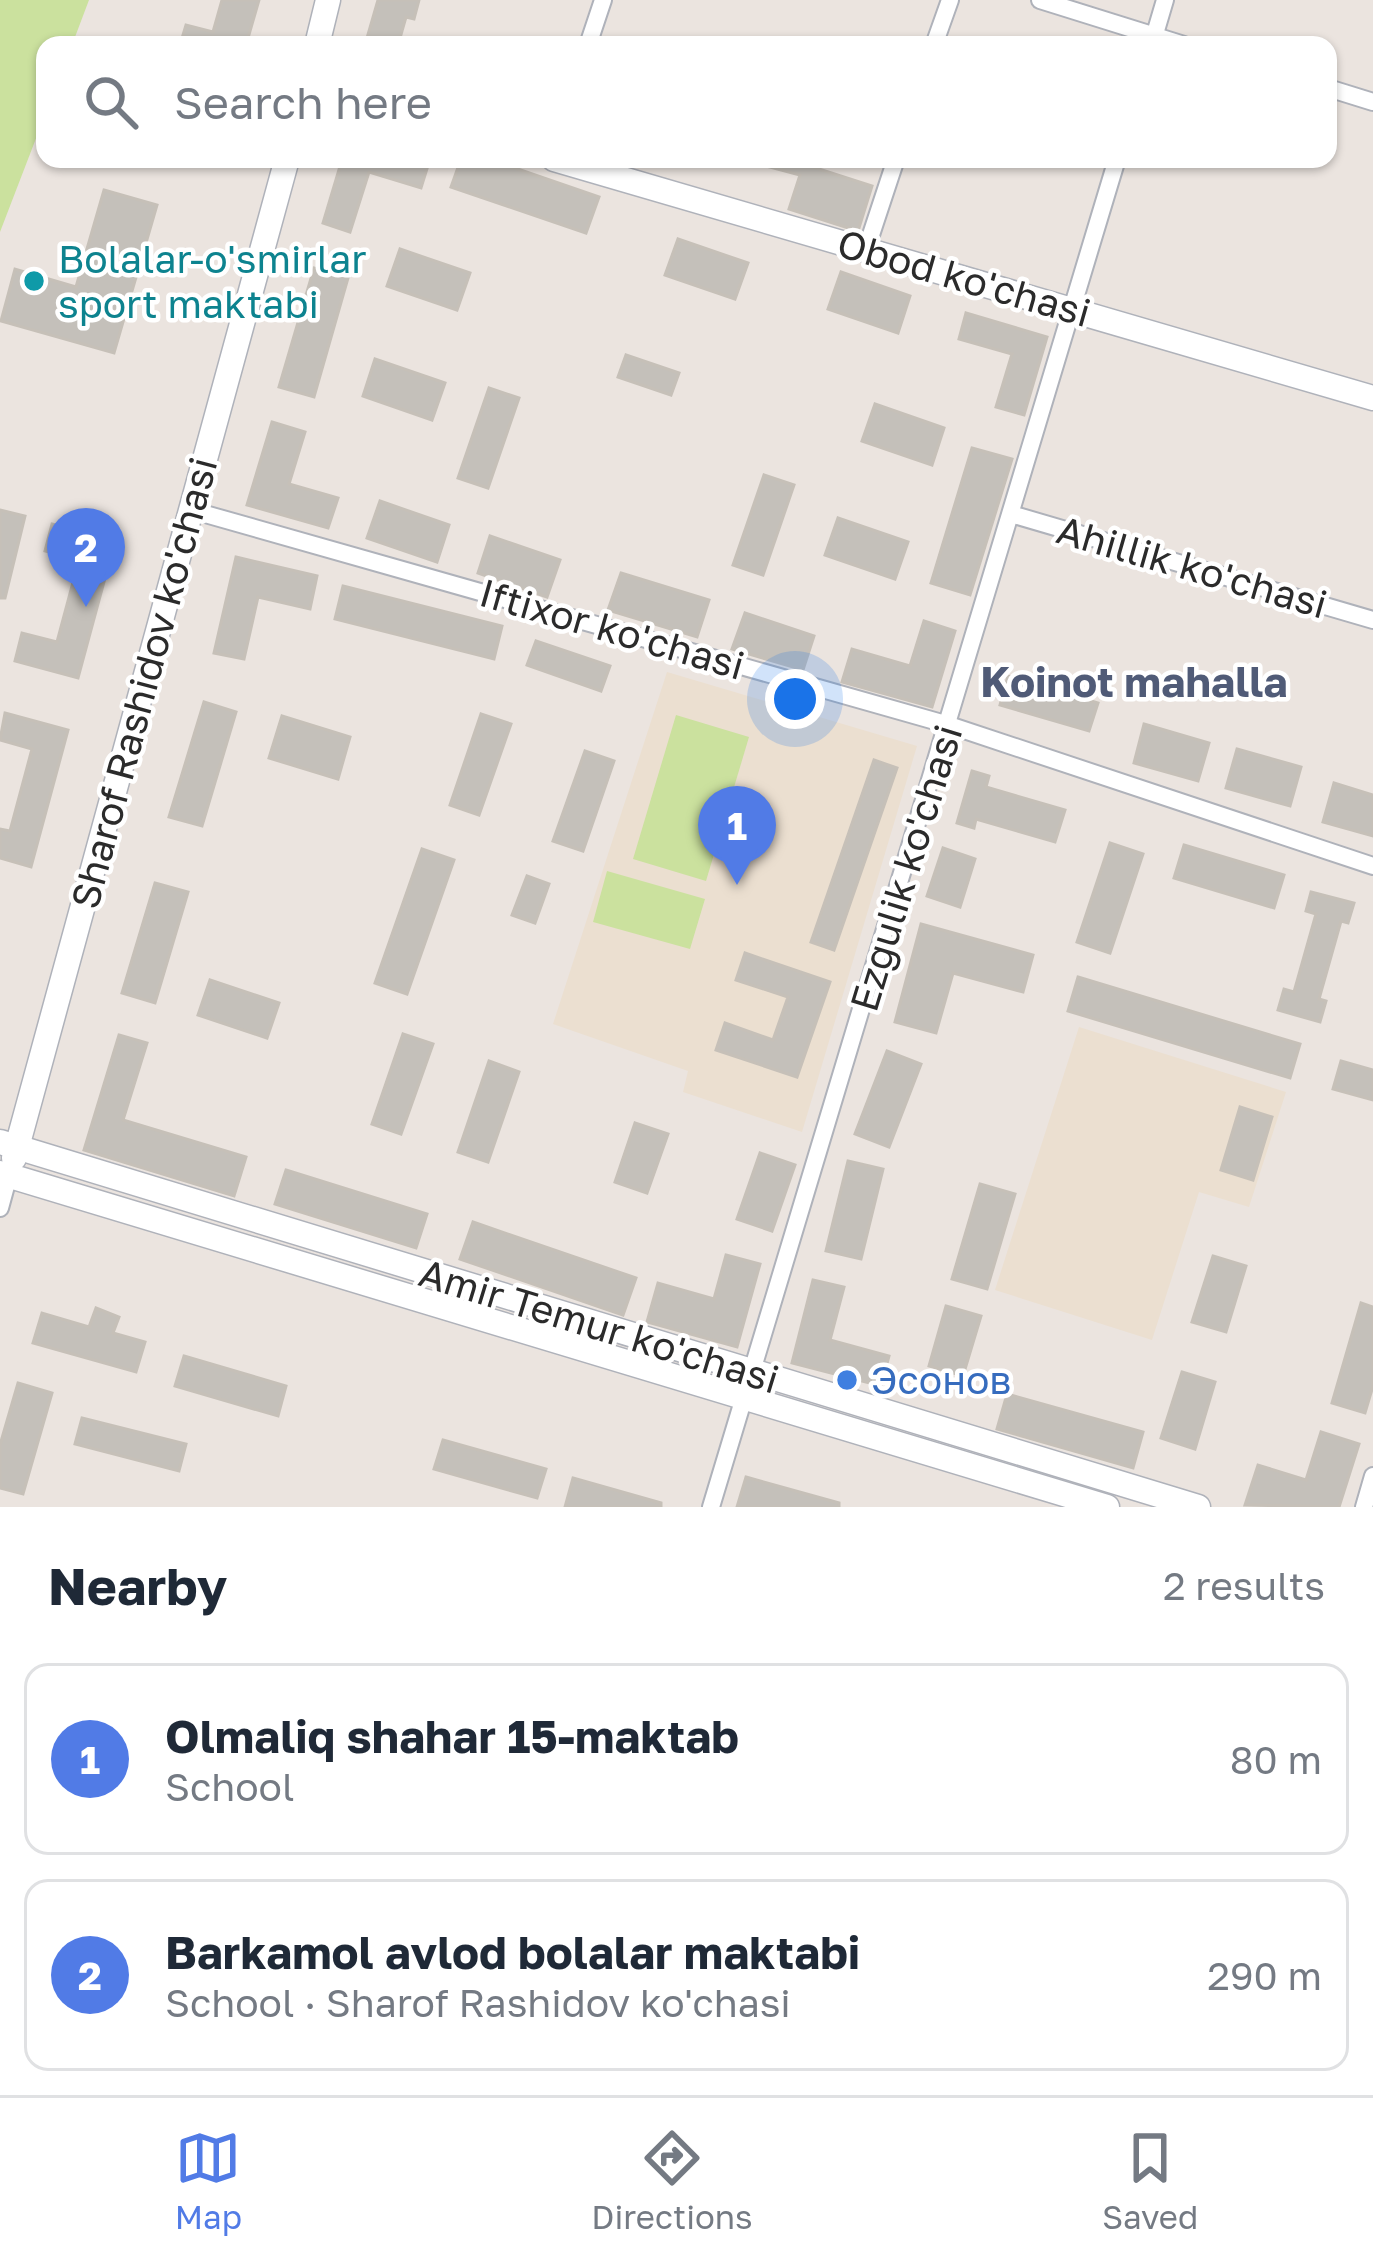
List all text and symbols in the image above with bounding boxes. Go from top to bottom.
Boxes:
search box [36,36,1337,168]
icon: search [78,69,144,135]
text: Search here [174,75,432,129]
street label: Obod ko'chasi [832,219,1096,336]
place label: Bolalar-o'smirlar sport maktabi [58,235,366,327]
marker: Bolalar-o'smirlar sport maktabi [21,268,47,294]
street label: Sharof Rashidov ko'chasi [61,452,226,914]
street label: Ahillik ko'chasi [1052,506,1333,628]
pin: 2 [47,508,125,607]
street label: Iftixor ko'chasi [475,568,750,689]
district label: Koinot mahalla [980,656,1288,706]
your location [765,669,825,729]
street label: Ezgulik ko'chasi [840,719,971,1017]
pin: 1 [698,786,776,885]
street label: Amir Temur ko'chasi [414,1248,785,1403]
place label: Эсонов [871,1356,1011,1403]
marker: Эсонов [834,1367,860,1393]
text: Nearby [48,1555,227,1616]
text: 2 results [1163,1562,1325,1609]
text: Olmaliq shahar 15-maktab [165,1709,739,1763]
text: 1 [80,1736,100,1783]
text: 80 m [1230,1736,1322,1783]
text: School [165,1763,294,1810]
text: Barkamol avlod bolalar maktabi [165,1925,860,1979]
text: 2 [78,1952,102,1999]
text: 290 m [1207,1952,1322,1999]
text: School · Sharof Rashidov ko'chasi [165,1979,791,2026]
tab: Map [175,2125,242,2236]
tab: Directions [591,2125,753,2236]
tab: Saved [1102,2125,1198,2236]

